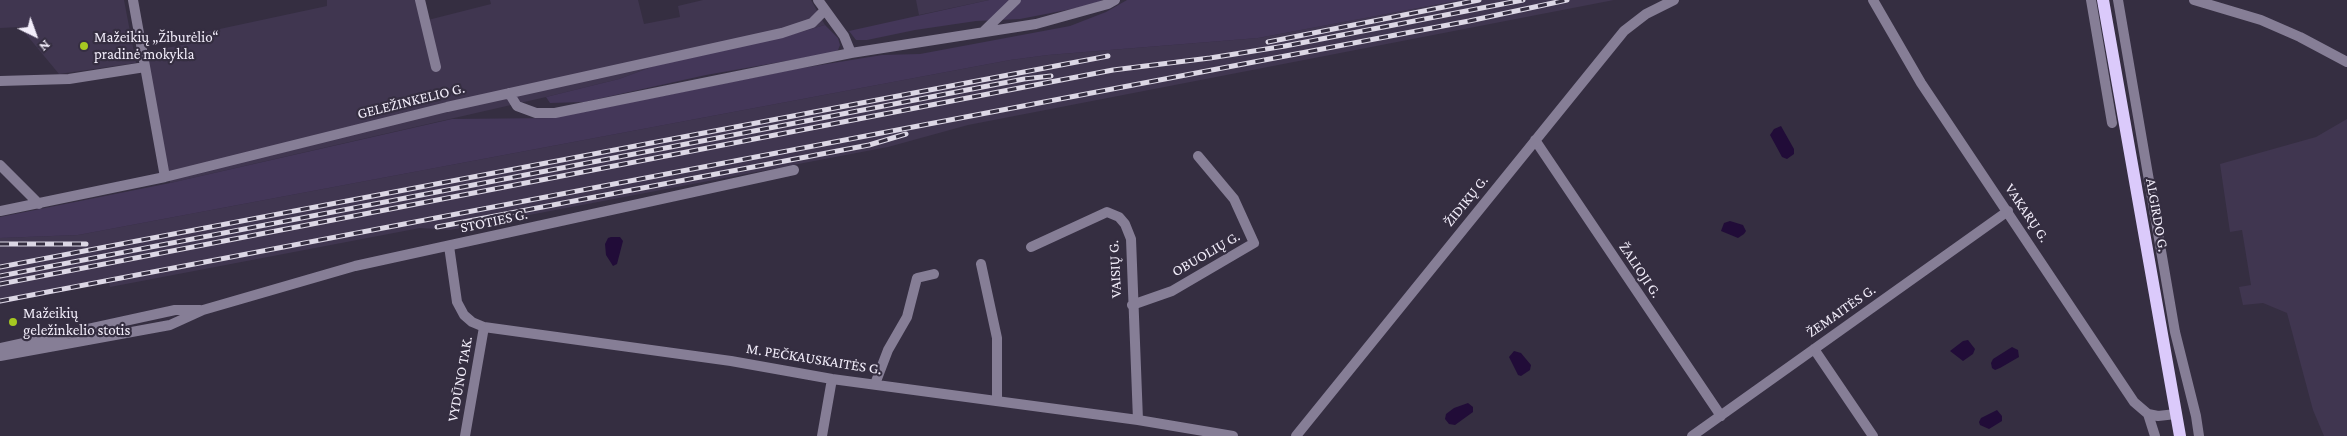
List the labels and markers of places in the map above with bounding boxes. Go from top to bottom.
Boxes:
place label: Mažeikių „Žiburėlio“ pradinė mokykla [94,28,219,63]
marker: Mažeikių „Žiburėlio“ pradinė mokykla [78,40,90,52]
place label: Mažeikių geležinkelio stotis [23,304,130,339]
marker: Mažeikių geležinkelio stotis [7,316,19,328]

